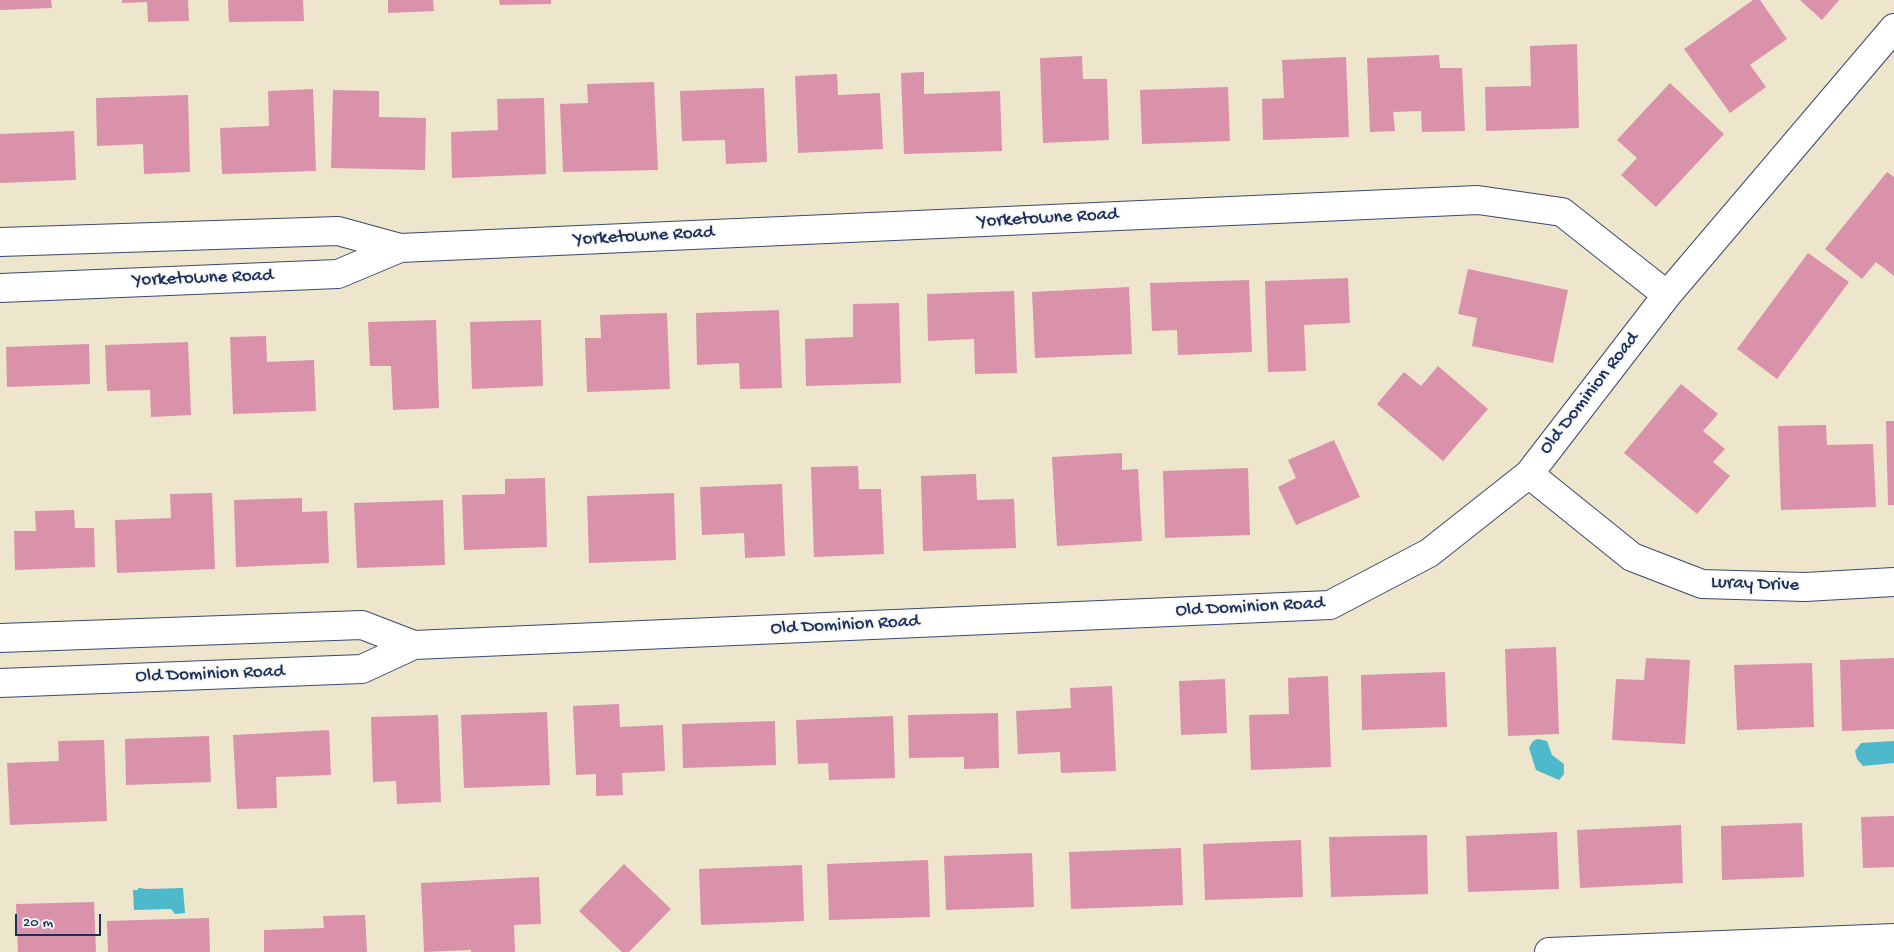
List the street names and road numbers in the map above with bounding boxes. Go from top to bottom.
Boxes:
street label: Yorketowne Road [977,204,1119,234]
street label: Yorketowne Road [573,222,715,252]
street label: Yorketowne Road [132,265,274,293]
street label: Old Dominion Road [1535,328,1645,460]
street label: Luray Drive [1710,572,1800,598]
street label: Old Dominion Road [1175,593,1325,623]
street label: Old Dominion Road [770,611,920,641]
street label: Old Dominion Road [135,661,285,689]

